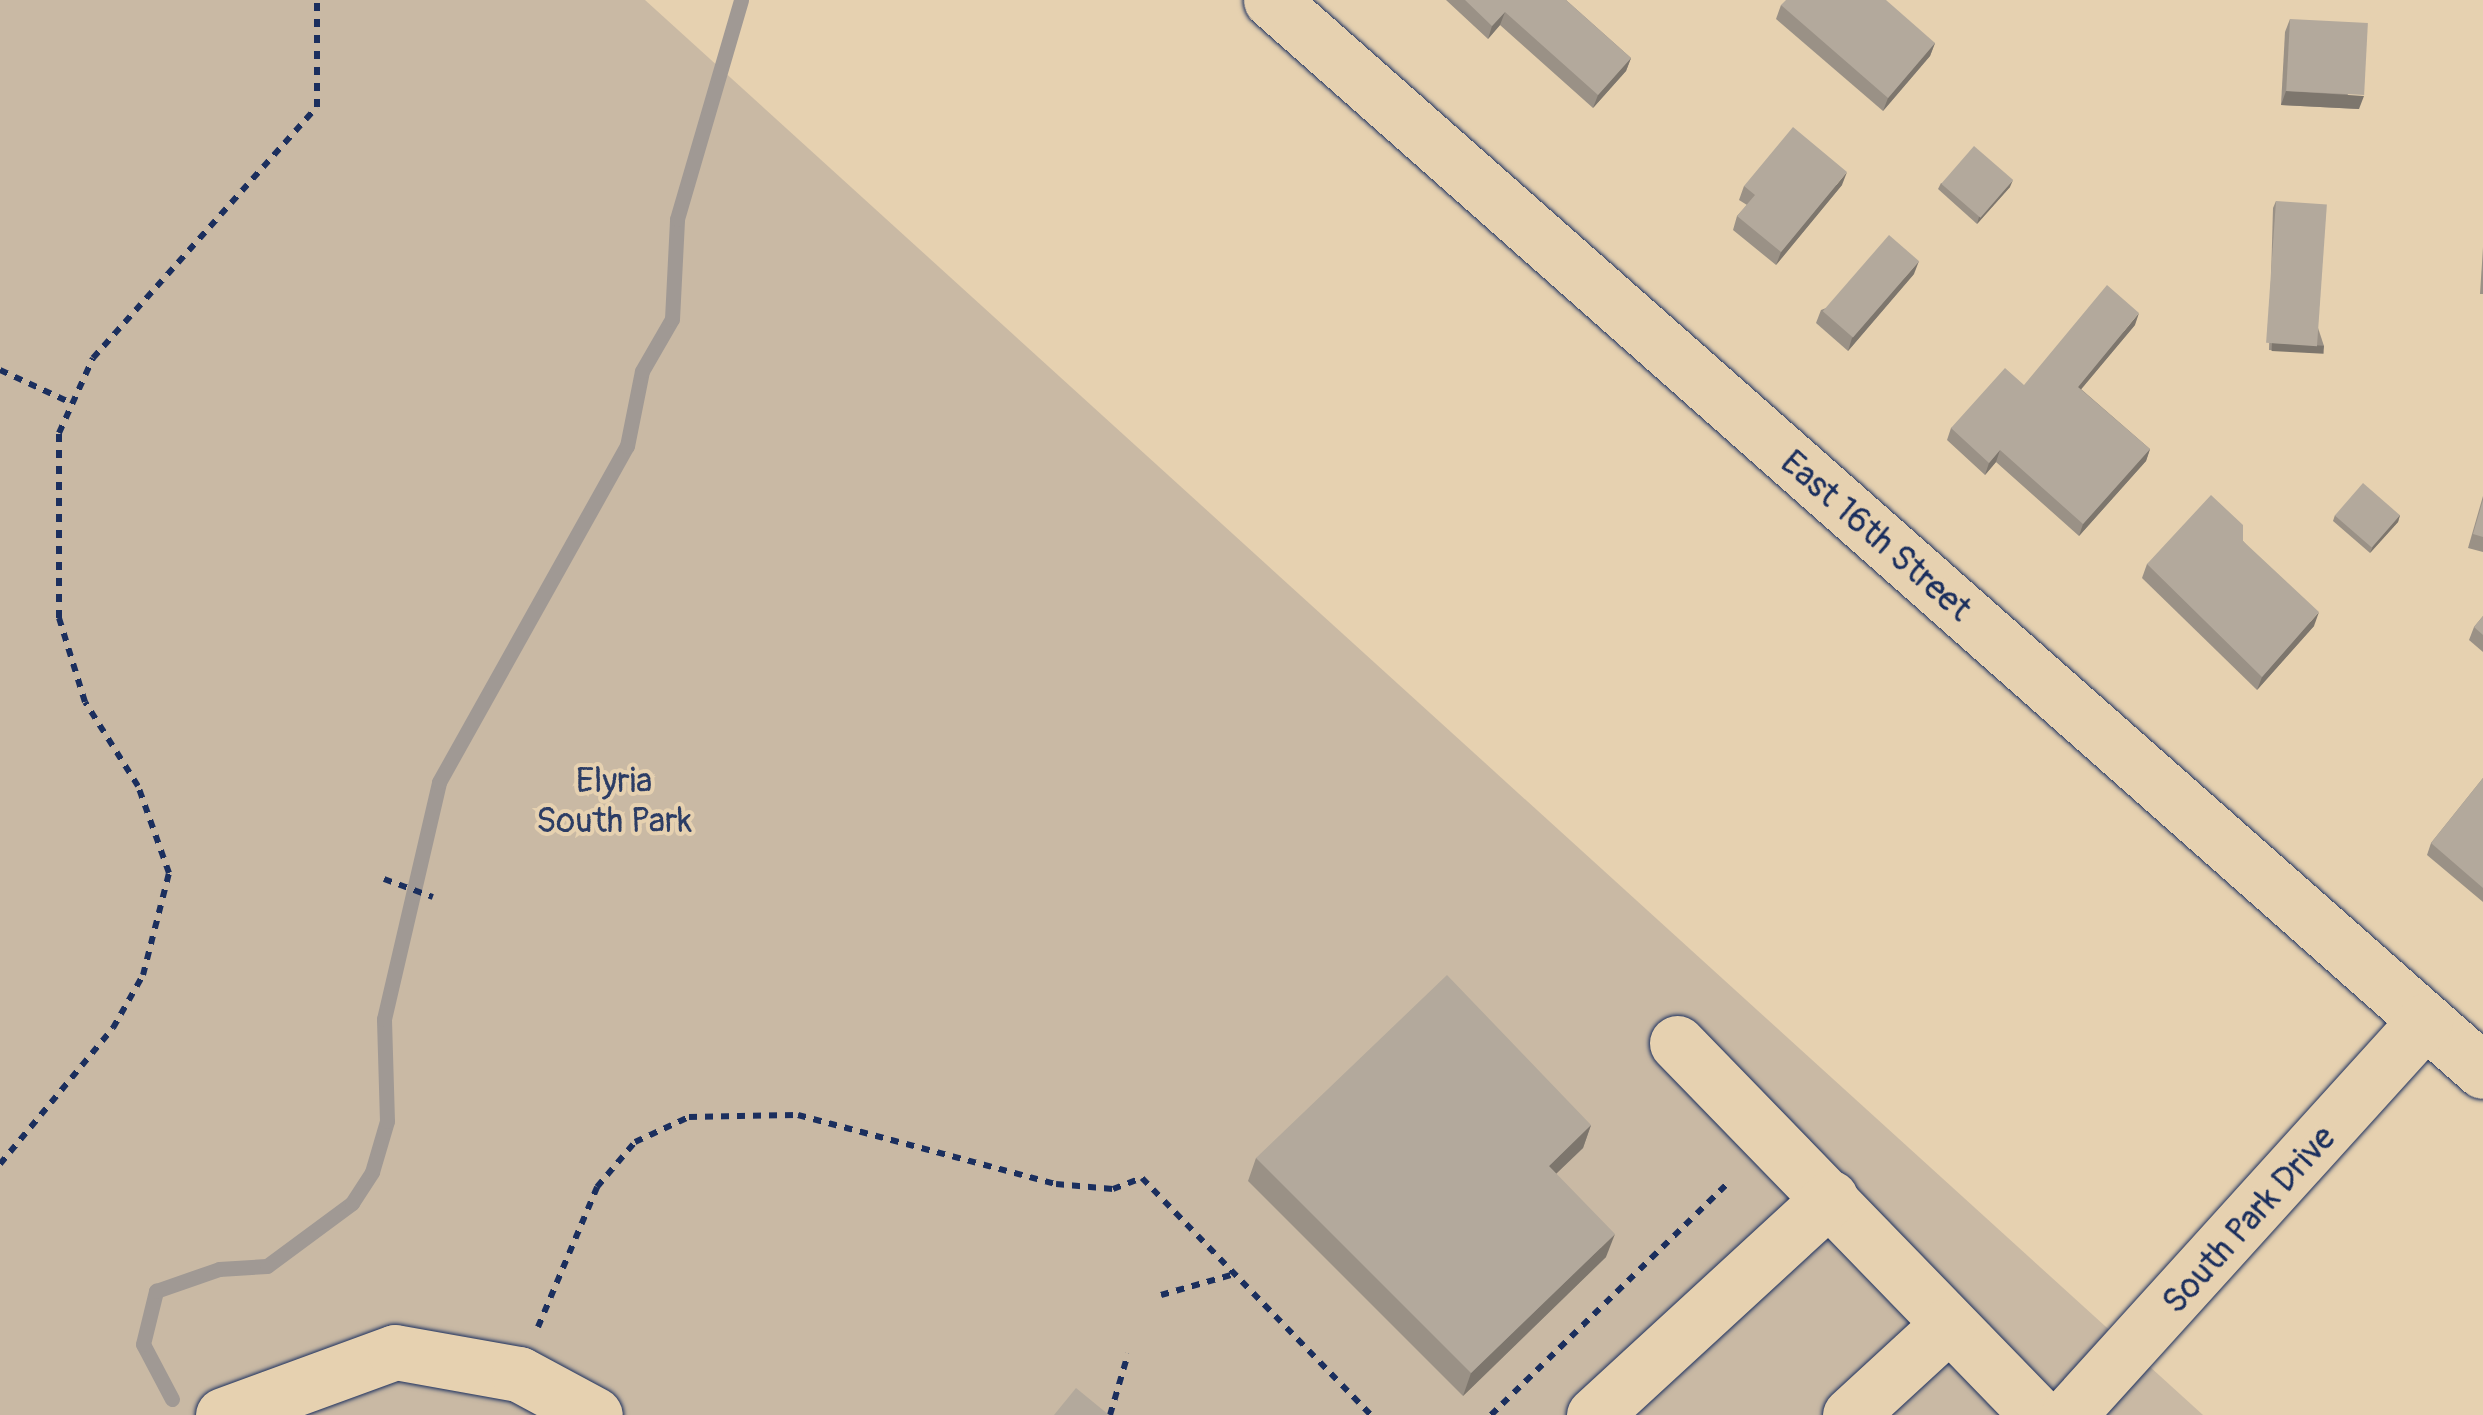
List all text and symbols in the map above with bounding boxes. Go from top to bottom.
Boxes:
street label: East 16th Street [1772,442,1980,630]
park label: Elyria South Park [536,760,692,842]
street label: South Park Drive [2154,1117,2344,1323]

